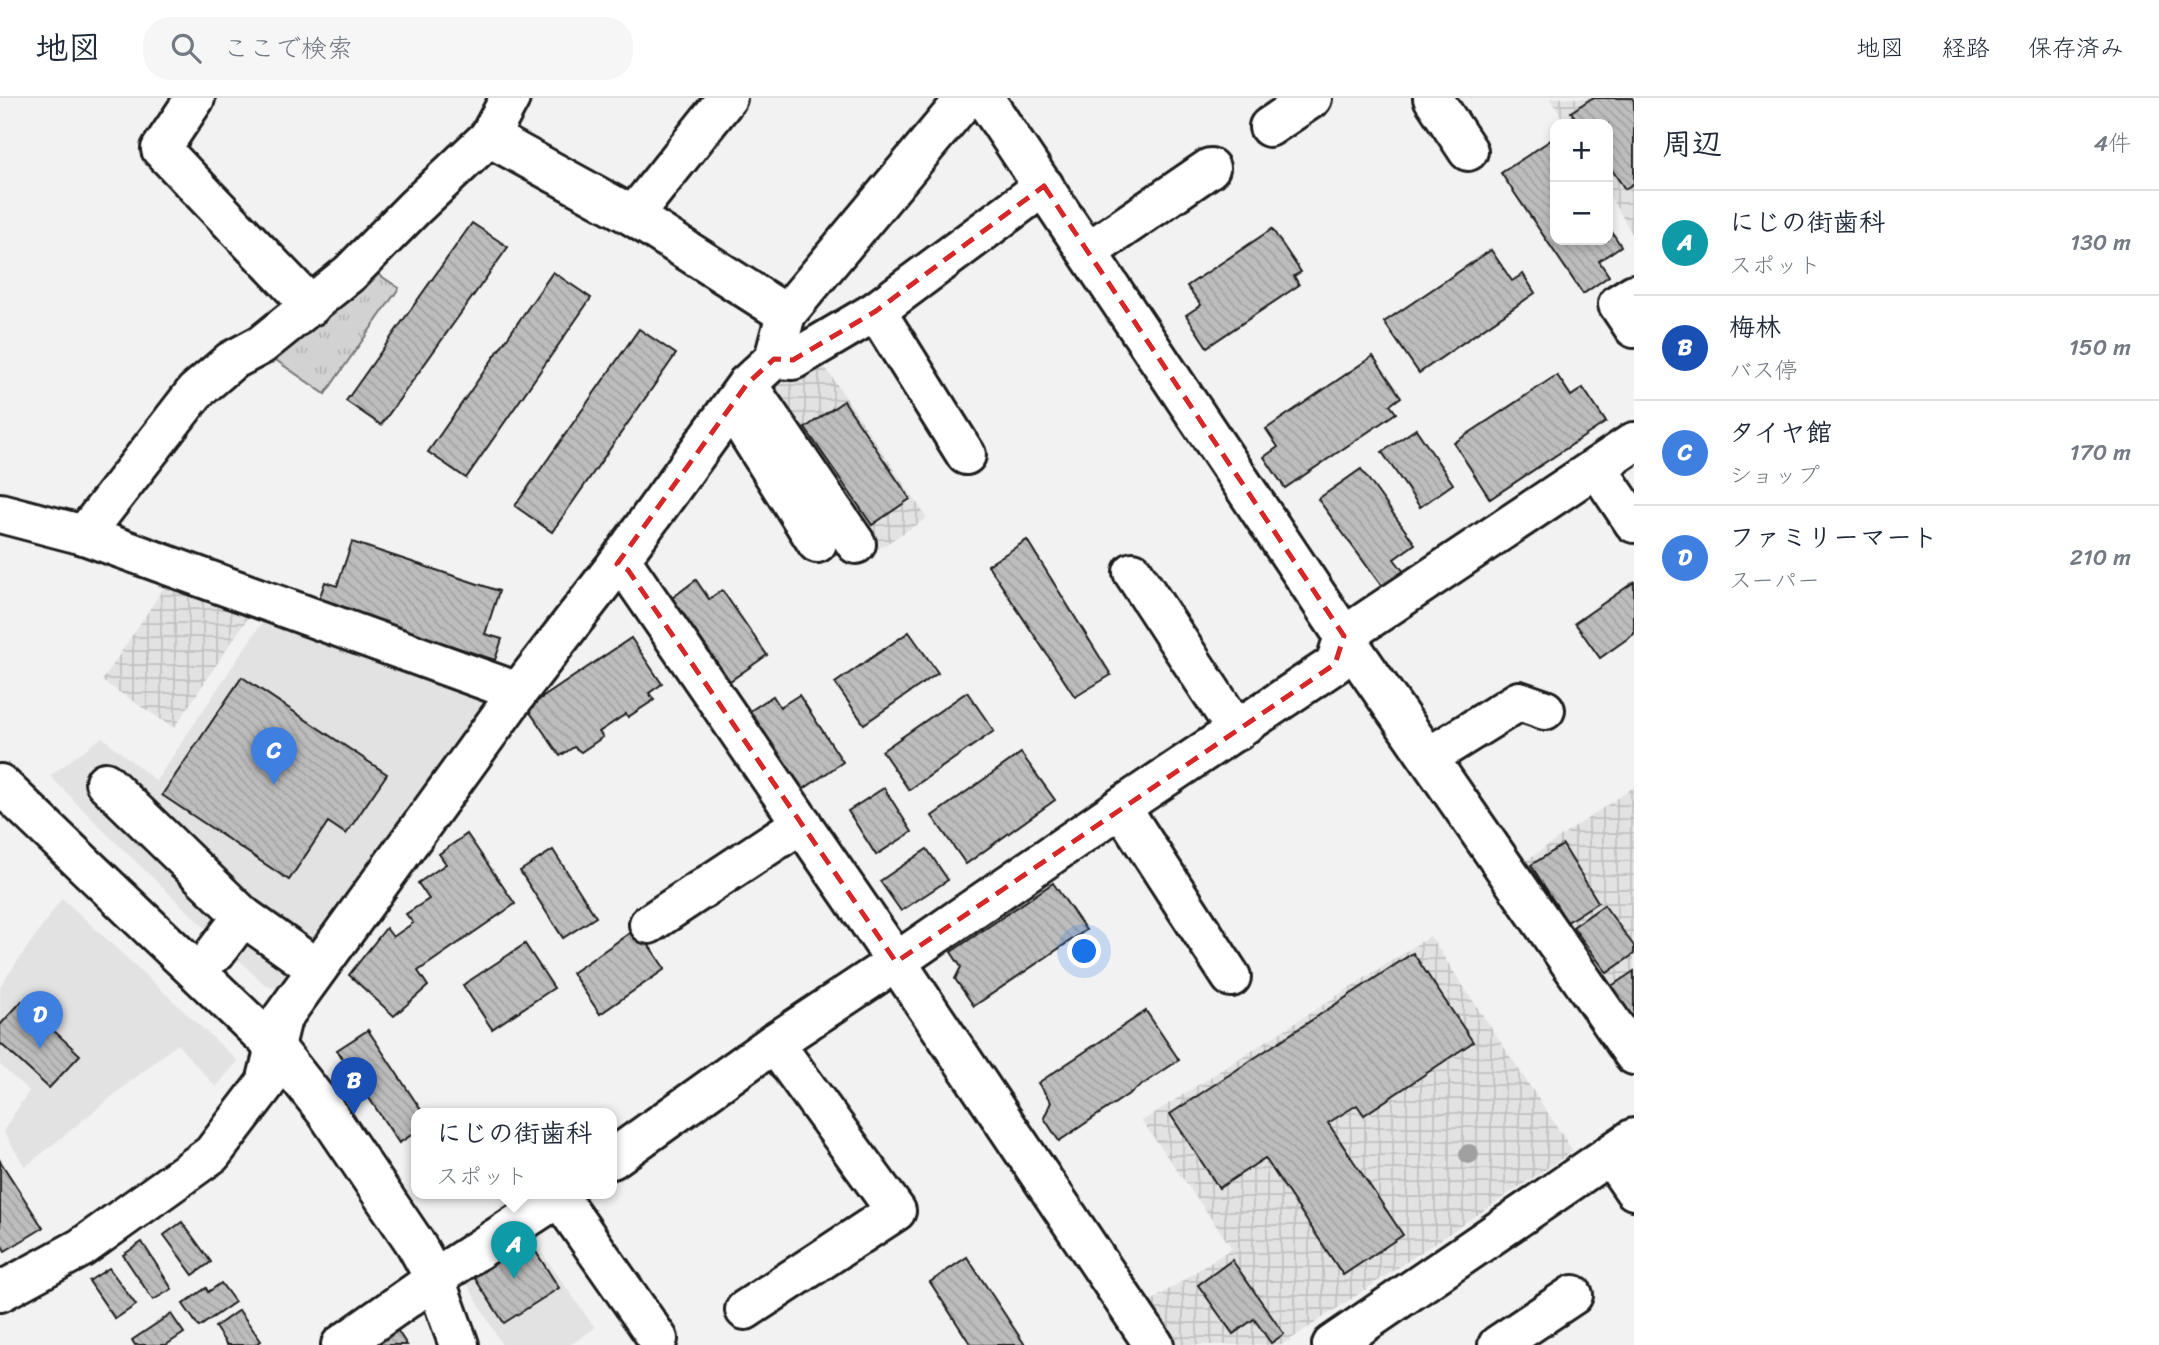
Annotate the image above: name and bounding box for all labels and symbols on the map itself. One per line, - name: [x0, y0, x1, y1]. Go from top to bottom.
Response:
- pin: C: [251, 727, 297, 785]
- your location: [1067, 934, 1101, 968]
- pin: D: [17, 991, 63, 1049]
- pin: B: [331, 1057, 377, 1115]
- pin: A: [491, 1221, 537, 1279]

